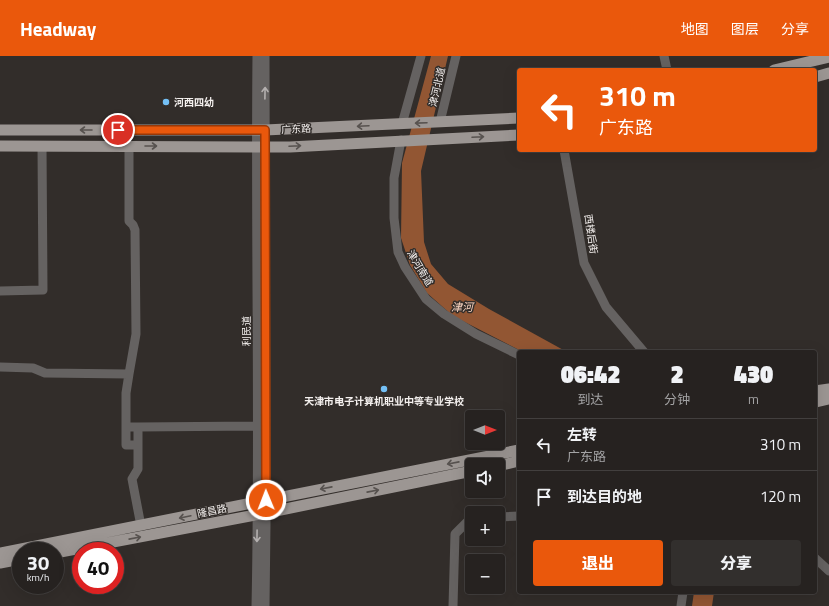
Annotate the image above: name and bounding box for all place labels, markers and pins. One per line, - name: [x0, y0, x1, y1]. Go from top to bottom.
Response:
- place label: 河西四幼: [174, 95, 214, 110]
- marker: 河西四幼: [161, 97, 171, 107]
- pin: [101, 113, 135, 147]
- marker: 天津市电子计算机职业中等专业学校: [379, 384, 389, 394]
- place label: 天津市电子计算机职业中等专业学校: [304, 394, 464, 409]

